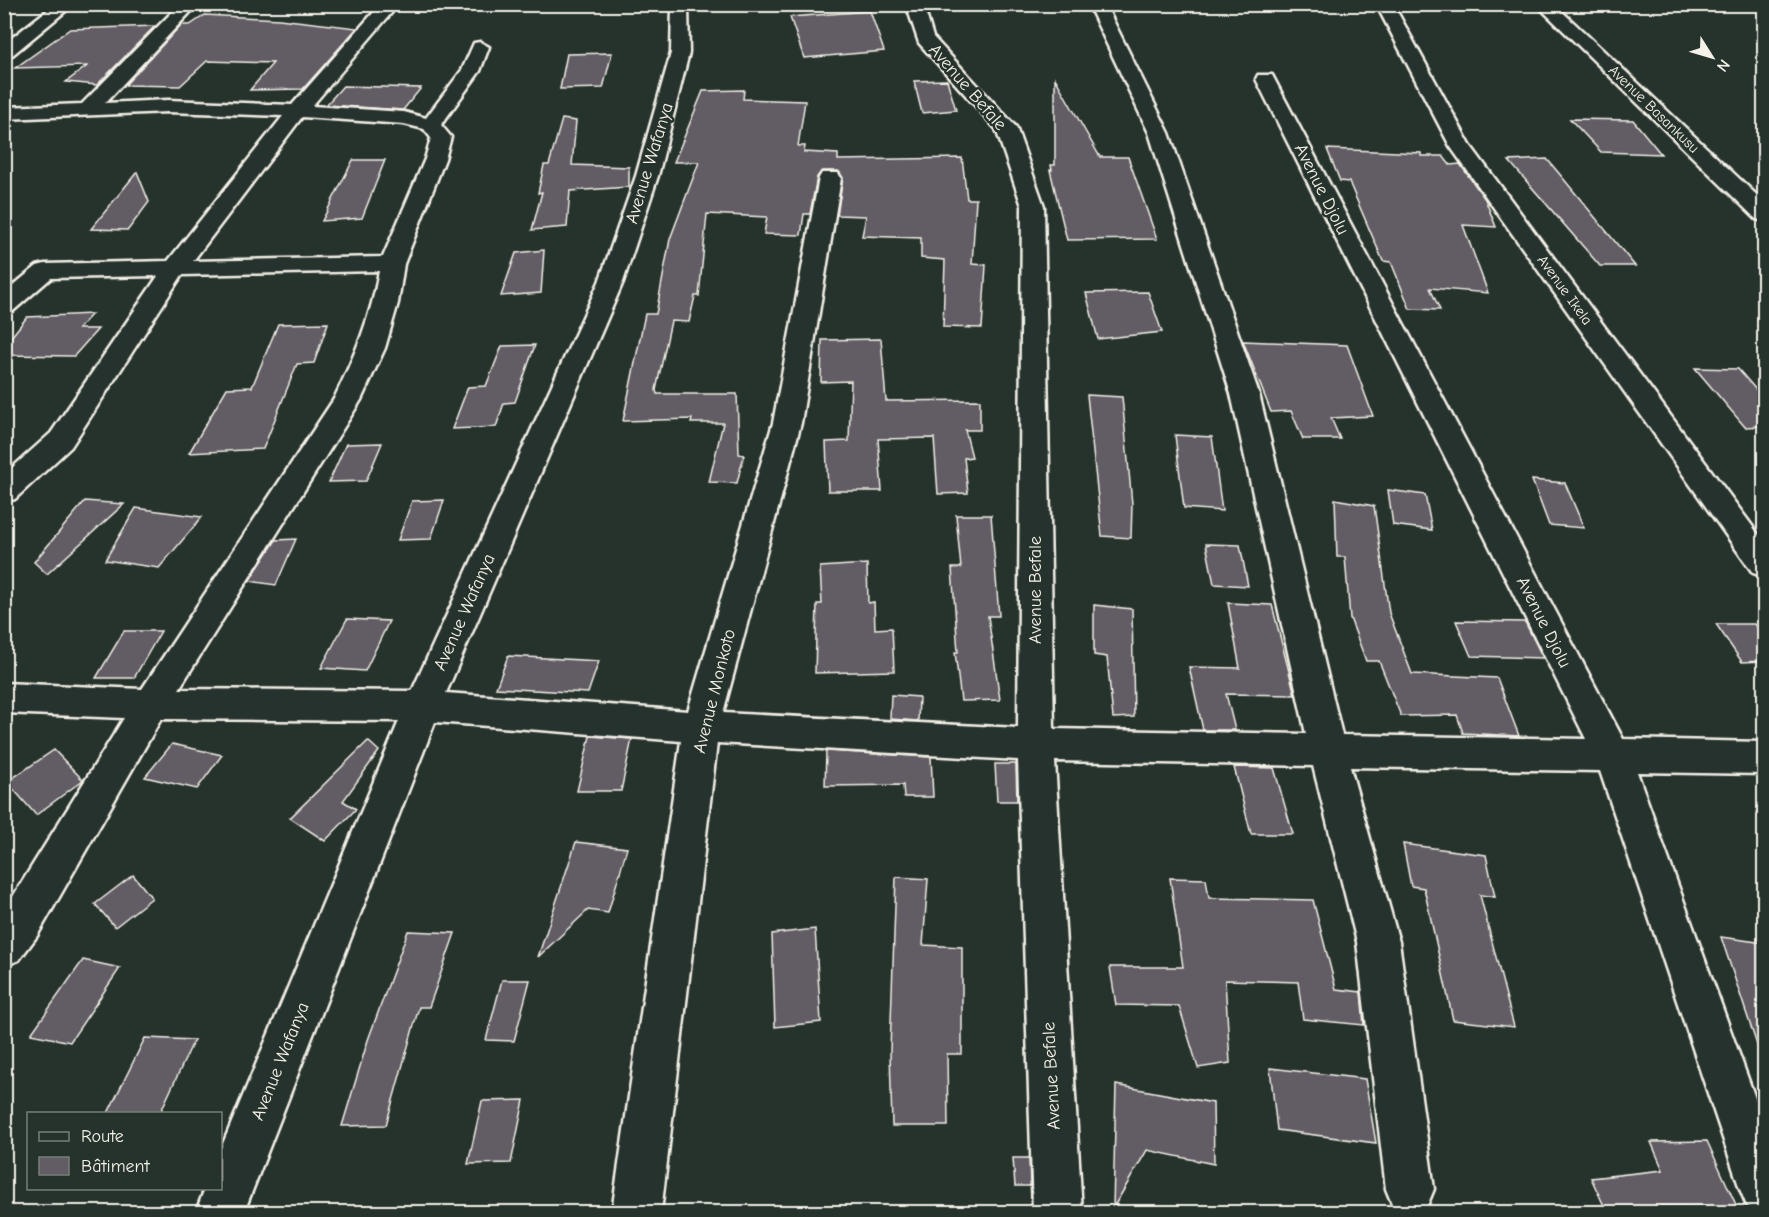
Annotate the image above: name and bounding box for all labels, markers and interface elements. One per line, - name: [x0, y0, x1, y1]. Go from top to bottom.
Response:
- north arrow: [1682, 27, 1742, 87]
- street label: Avenue Befale: [924, 40, 1011, 135]
- text: N: [1713, 56, 1734, 75]
- street label: Avenue Basankusu: [1605, 61, 1703, 157]
- street label: Avenue Wafanya: [621, 100, 678, 226]
- street label: Avenue Djolu: [1290, 140, 1353, 238]
- street label: Avenue Ikela: [1534, 252, 1596, 328]
- street label: Avenue Befale: [1025, 536, 1046, 644]
- street label: Avenue Wafanya: [429, 551, 500, 674]
- street label: Avenue Djolu: [1512, 573, 1575, 671]
- street label: Avenue Monkoto: [689, 627, 740, 755]
- street label: Avenue Wafanya: [247, 999, 314, 1123]
- street label: Avenue Befale: [1038, 1022, 1065, 1130]
- legend: [27, 1112, 222, 1190]
- text: Route: [81, 1126, 124, 1147]
- text: Bâtiment: [81, 1156, 151, 1177]

